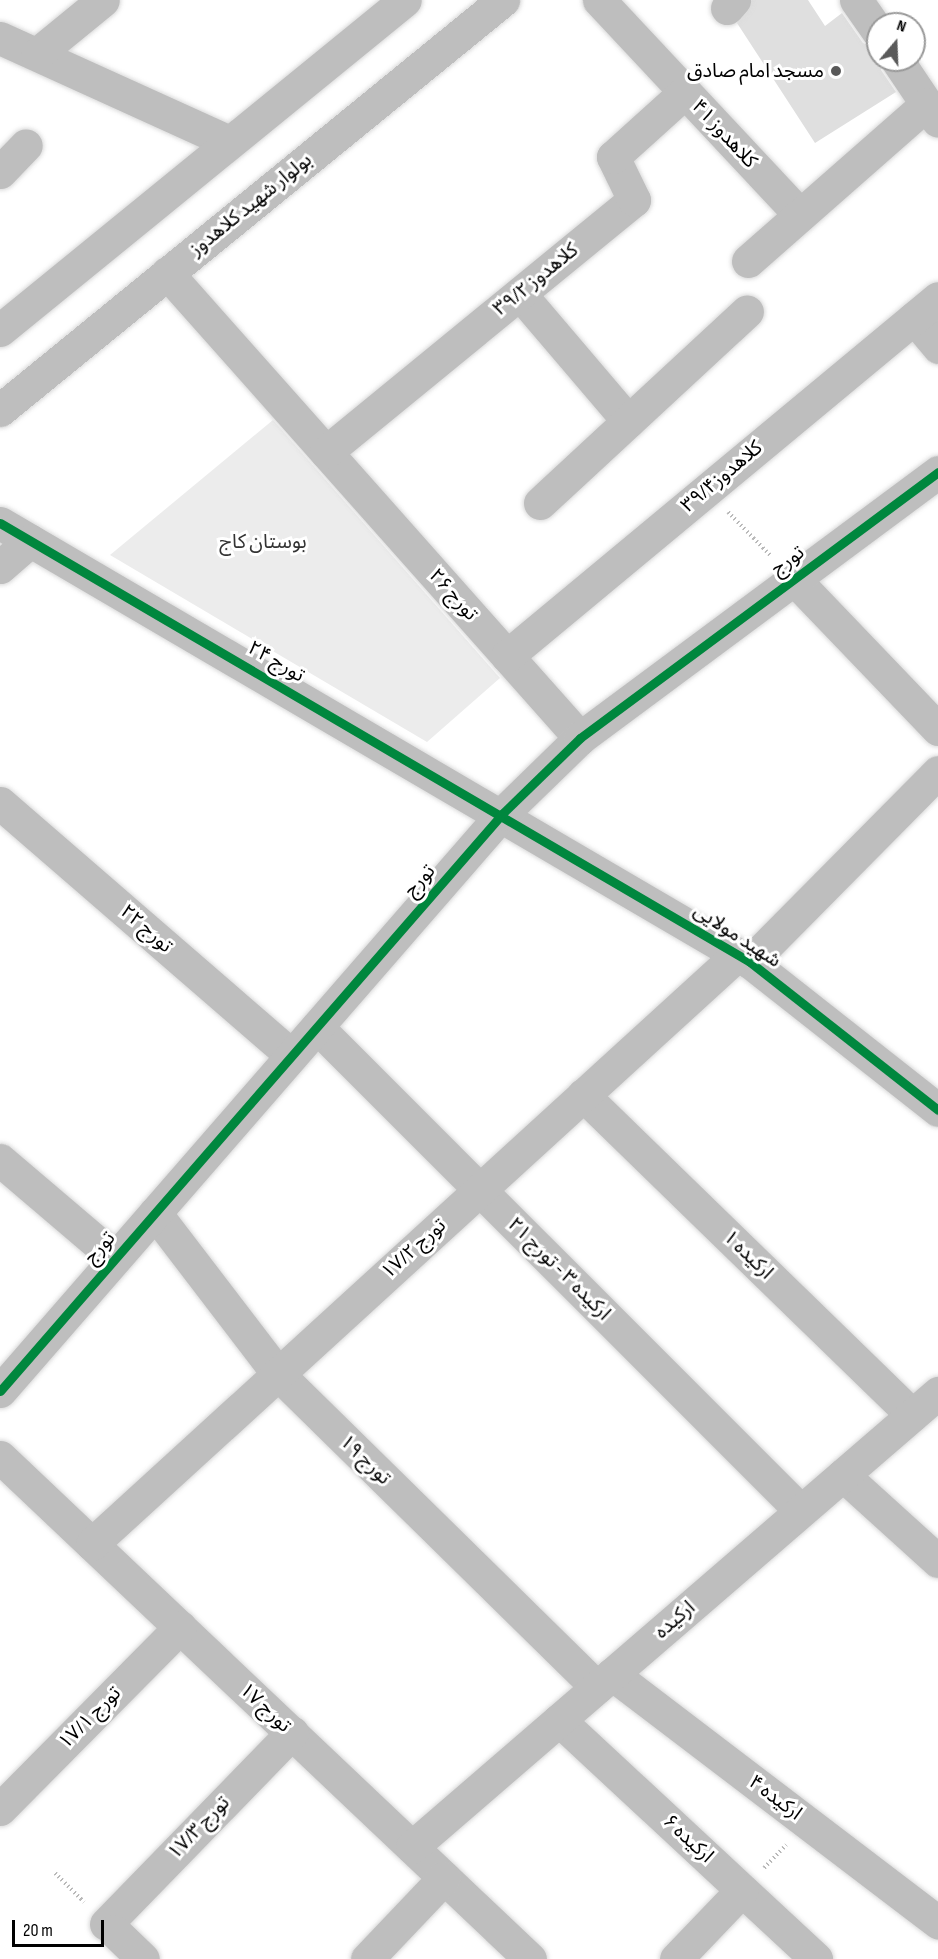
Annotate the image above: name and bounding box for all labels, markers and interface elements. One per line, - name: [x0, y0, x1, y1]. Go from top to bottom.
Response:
- north arrow: [866, 12, 926, 72]
- text: N: [894, 16, 908, 37]
- place label: مسجد امام صادق: [687, 59, 824, 83]
- marker: مسجد امام صادق: [829, 64, 843, 78]
- street label: کلاهدوز ۴۱: [686, 95, 762, 173]
- street label: بولوار شهید کلاهدوز: [185, 148, 317, 262]
- street label: کلاهدوز ۳۹/۲: [489, 239, 583, 321]
- street label: کلاهدوز۳۹/۴: [676, 436, 768, 518]
- park label: بوستان کاج: [219, 530, 307, 554]
- street label: تورج: [767, 541, 809, 581]
- street label: تورج ۲۶: [423, 564, 483, 626]
- street label: تورج ۲۴: [243, 636, 309, 688]
- street label: تورج: [399, 860, 441, 902]
- street label: شهید مولایی: [689, 899, 785, 973]
- street label: تورج ۲۲: [115, 900, 177, 958]
- street label: ارکیده ۳ - تورج ۲۱: [503, 1213, 615, 1325]
- street label: تورج ۱۷/۲: [377, 1214, 451, 1284]
- street label: ارکیده ۱: [718, 1225, 778, 1285]
- street label: تورج: [79, 1227, 121, 1269]
- street label: تورج ۱۹: [335, 1430, 395, 1490]
- street label: ارکیده: [650, 1596, 700, 1644]
- street label: تورج ۱۷: [234, 1678, 296, 1738]
- street label: تورج ۱۷/۱: [54, 1682, 126, 1754]
- street label: ارکیده ۴: [744, 1770, 806, 1826]
- street label: تورج ۱۷/۳: [163, 1791, 235, 1865]
- street label: ارکیده ۶: [658, 1810, 718, 1868]
- scale bar: [15, 1908, 106, 1946]
- text: 20 m: [23, 1920, 53, 1941]

